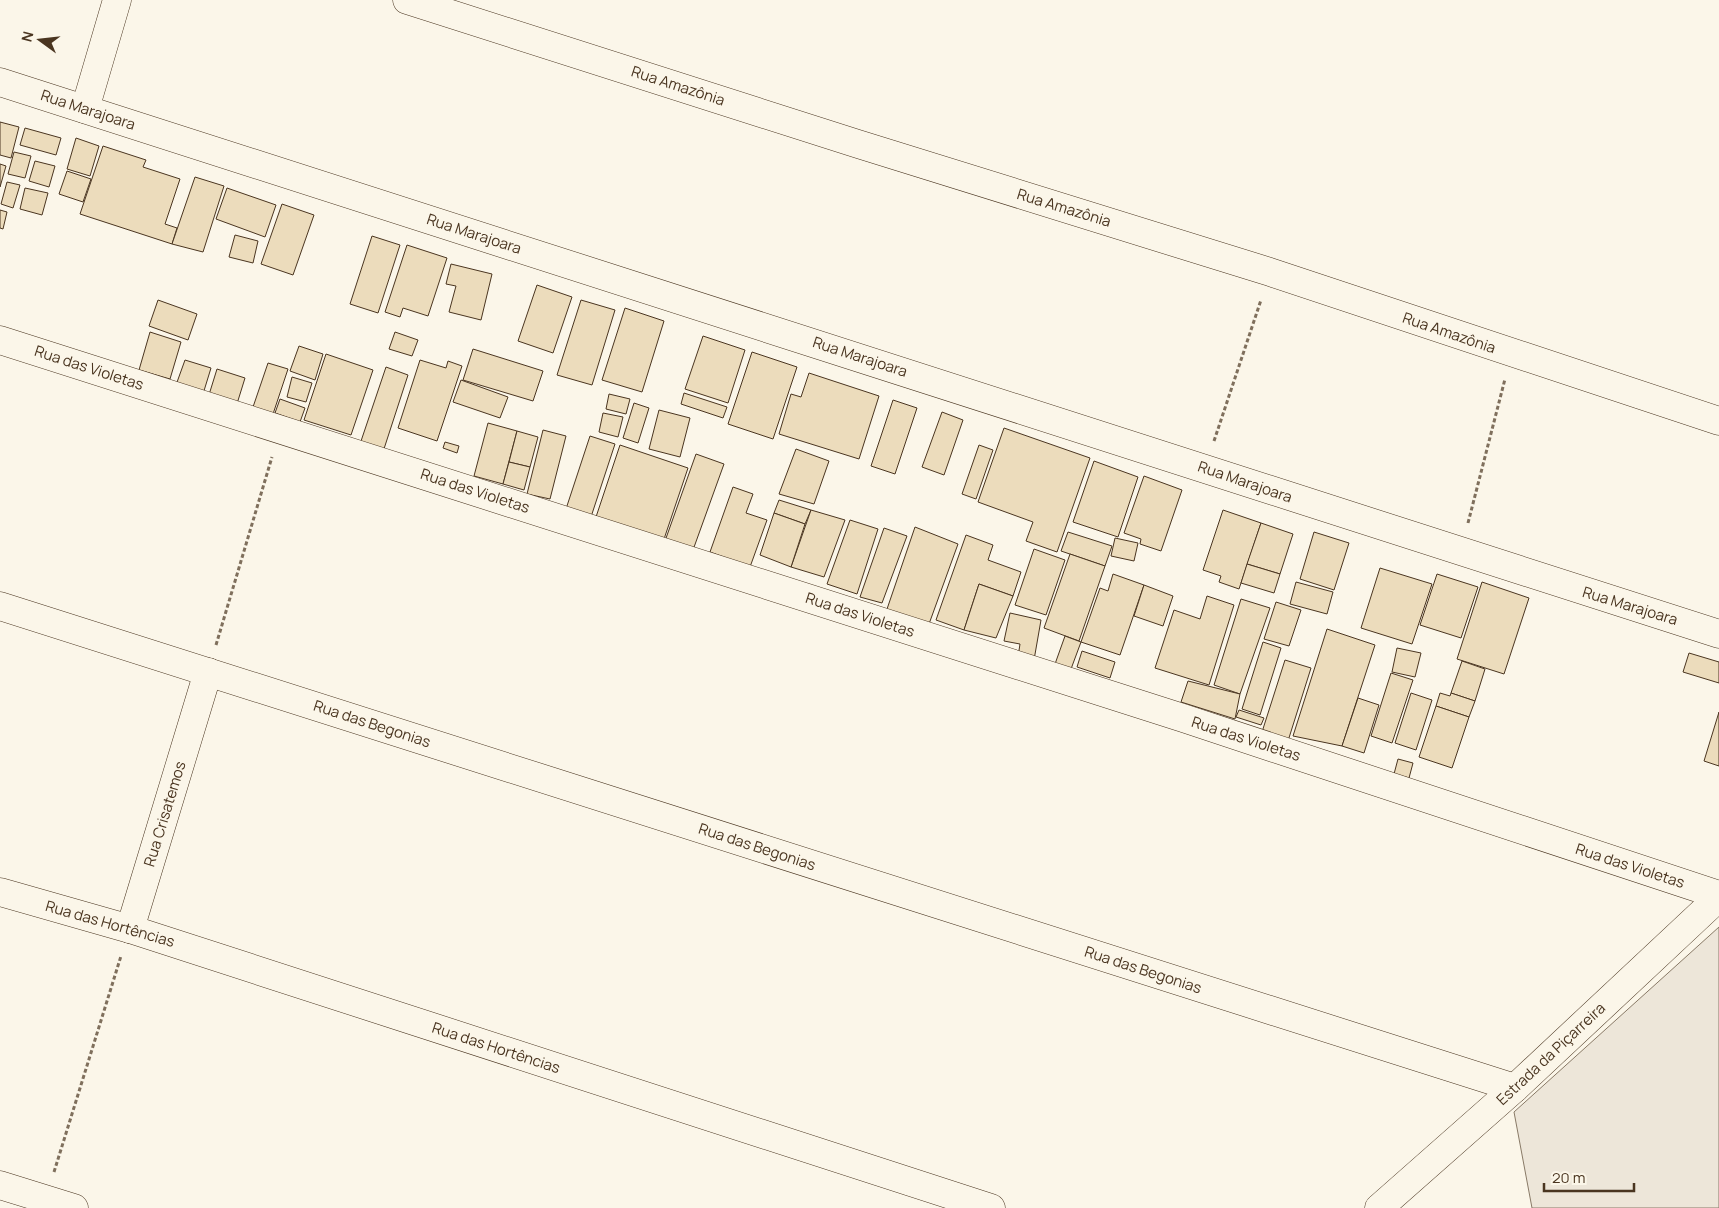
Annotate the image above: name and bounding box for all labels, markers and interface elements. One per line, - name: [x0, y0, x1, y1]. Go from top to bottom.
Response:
- north arrow: [15, 15, 65, 65]
- text: N: [16, 29, 37, 44]
- street label: Rua Amazônia: [629, 61, 728, 111]
- street label: Rua Marajoara: [38, 84, 138, 135]
- street label: Rua Amazônia: [1015, 183, 1114, 232]
- street label: Rua Marajoara: [424, 208, 524, 259]
- street label: Rua Amazônia: [1400, 307, 1499, 358]
- street label: Rua Marajoara: [810, 331, 910, 382]
- street label: Rua das Violetas: [32, 340, 146, 395]
- street label: Rua Marajoara: [1195, 456, 1295, 507]
- street label: Rua das Violetas: [418, 463, 532, 518]
- street label: Rua Marajoara: [1580, 581, 1680, 630]
- street label: Rua das Violetas: [803, 587, 917, 642]
- street label: Rua das Begonias: [311, 695, 434, 752]
- street label: Rua das Violetas: [1189, 711, 1303, 766]
- street label: Rua Crisatemos: [139, 758, 191, 869]
- street label: Rua das Begonias: [696, 818, 819, 875]
- street label: Rua das Violetas: [1573, 838, 1687, 893]
- street label: Rua das Hortências: [43, 895, 177, 952]
- street label: Rua das Begonias: [1082, 941, 1205, 998]
- street label: Estrada da Piçarreira: [1492, 998, 1610, 1110]
- street label: Rua das Hortências: [429, 1017, 563, 1078]
- scale bar: [1544, 1160, 1634, 1192]
- text: 20 m: [1552, 1167, 1585, 1188]

